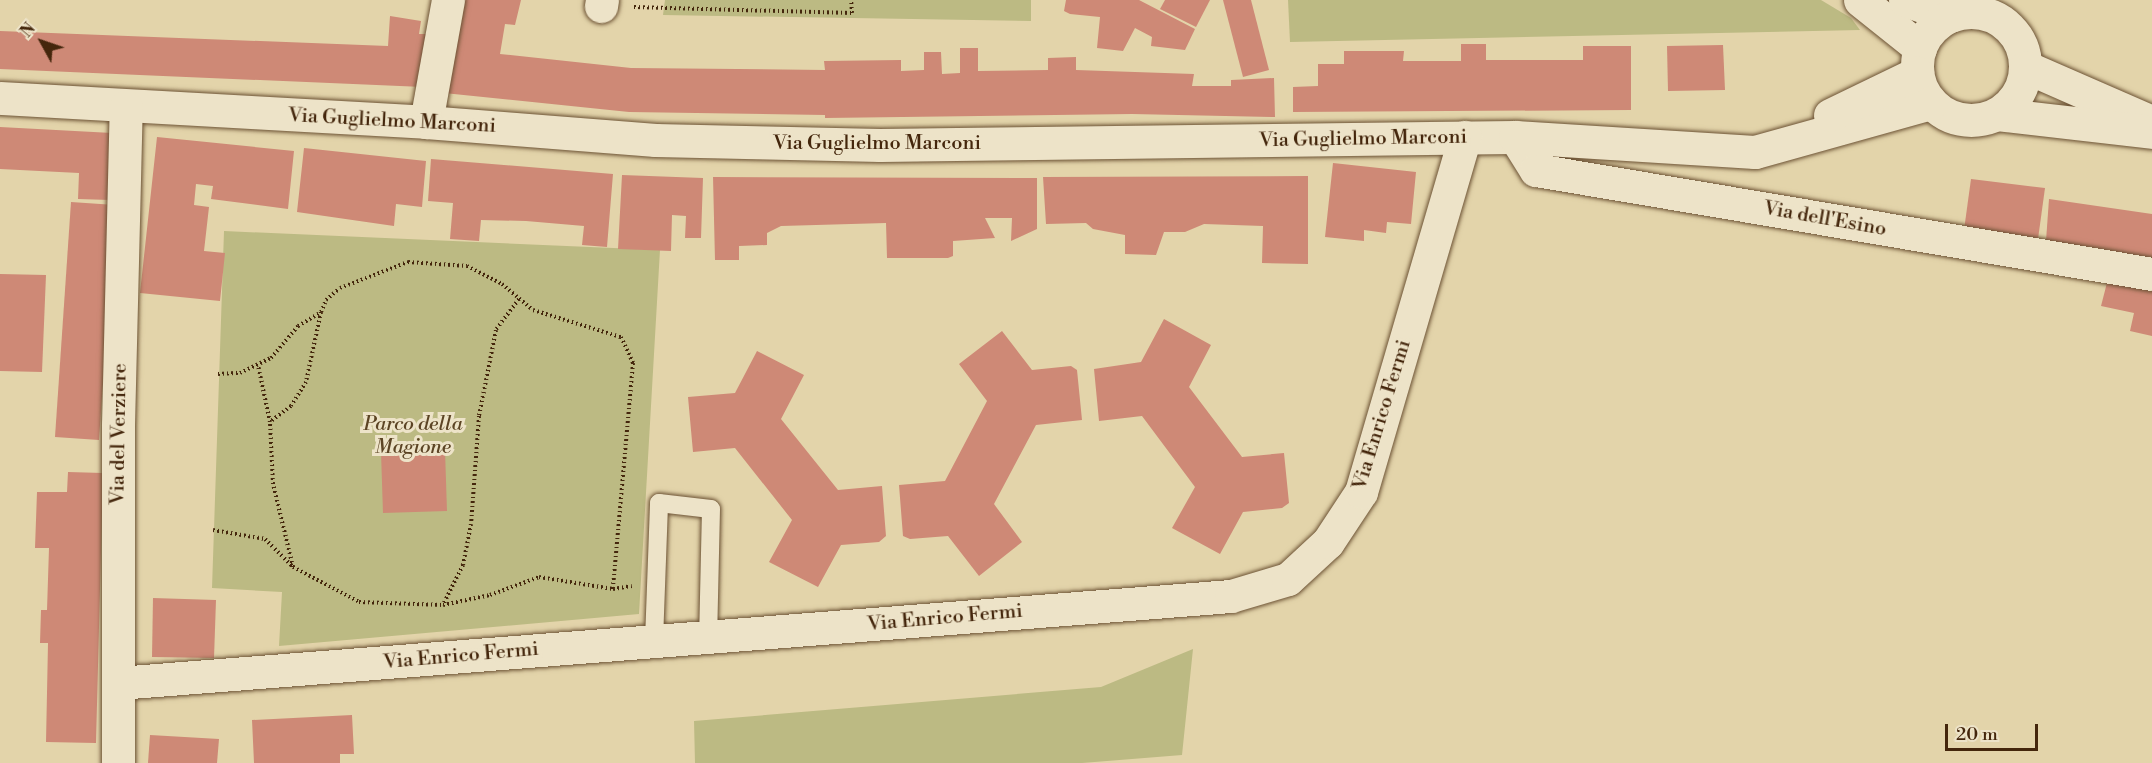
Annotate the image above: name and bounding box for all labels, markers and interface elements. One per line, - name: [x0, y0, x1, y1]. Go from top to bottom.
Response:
- north arrow: [12, 12, 72, 72]
- text: N: [16, 19, 40, 42]
- street label: Via Guglielmo Marconi: [288, 104, 496, 138]
- street label: Via Guglielmo Marconi: [1259, 125, 1467, 153]
- street label: Via Guglielmo Marconi: [773, 131, 981, 155]
- street label: Via dell'Esino: [1762, 196, 1888, 242]
- street label: Via Enrico Fermi: [1348, 337, 1416, 493]
- street label: Via del Verziere: [106, 363, 132, 505]
- park label: Parco della Magione: [364, 413, 462, 460]
- street label: Via Enrico Fermi: [866, 599, 1024, 637]
- street label: Via Enrico Fermi: [382, 637, 540, 675]
- scale bar: [1948, 712, 2041, 750]
- text: 20 m: [1956, 723, 1998, 746]

